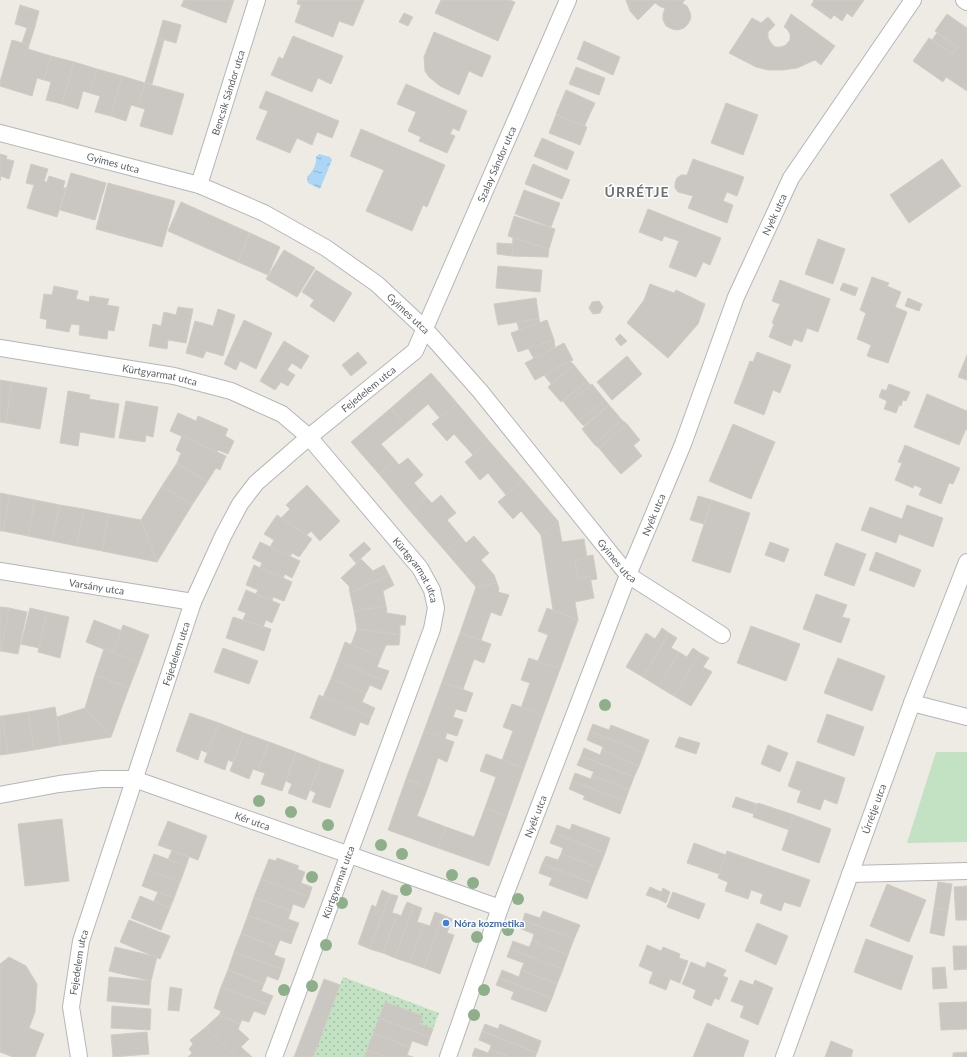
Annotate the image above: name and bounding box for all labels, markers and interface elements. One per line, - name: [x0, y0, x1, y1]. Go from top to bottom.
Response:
- street label: Bencsik Sándor utca: [209, 48, 247, 136]
- street label: Szalay Sándor utca: [475, 124, 518, 204]
- street label: Gyimes utca: [86, 150, 141, 175]
- district label: ÚRRÉTJE: [604, 183, 670, 200]
- street label: Nyék utca: [759, 192, 789, 237]
- street label: Gyimes utca: [385, 291, 432, 336]
- street label: Kürtgyarmat utca: [121, 362, 199, 388]
- street label: Fejedelem utca: [339, 363, 398, 415]
- street label: Nyék utca: [639, 492, 667, 537]
- street label: Kürtgyarmat utca: [391, 535, 441, 604]
- street label: Gyimes utca: [595, 536, 639, 585]
- street label: Varsány utca: [68, 576, 125, 597]
- street label: Fejedelem utca: [160, 620, 192, 687]
- street label: Úrrétje utca: [859, 782, 888, 835]
- street label: Nyék utca: [522, 793, 549, 839]
- street label: Kér utca: [233, 809, 272, 833]
- street label: Kürtgyarmat utca: [319, 844, 357, 920]
- place label: Nóra kozmetika: [454, 917, 524, 929]
- marker: Nóra kozmetika: [441, 918, 451, 928]
- street label: Fejedelem utca: [67, 928, 90, 996]

